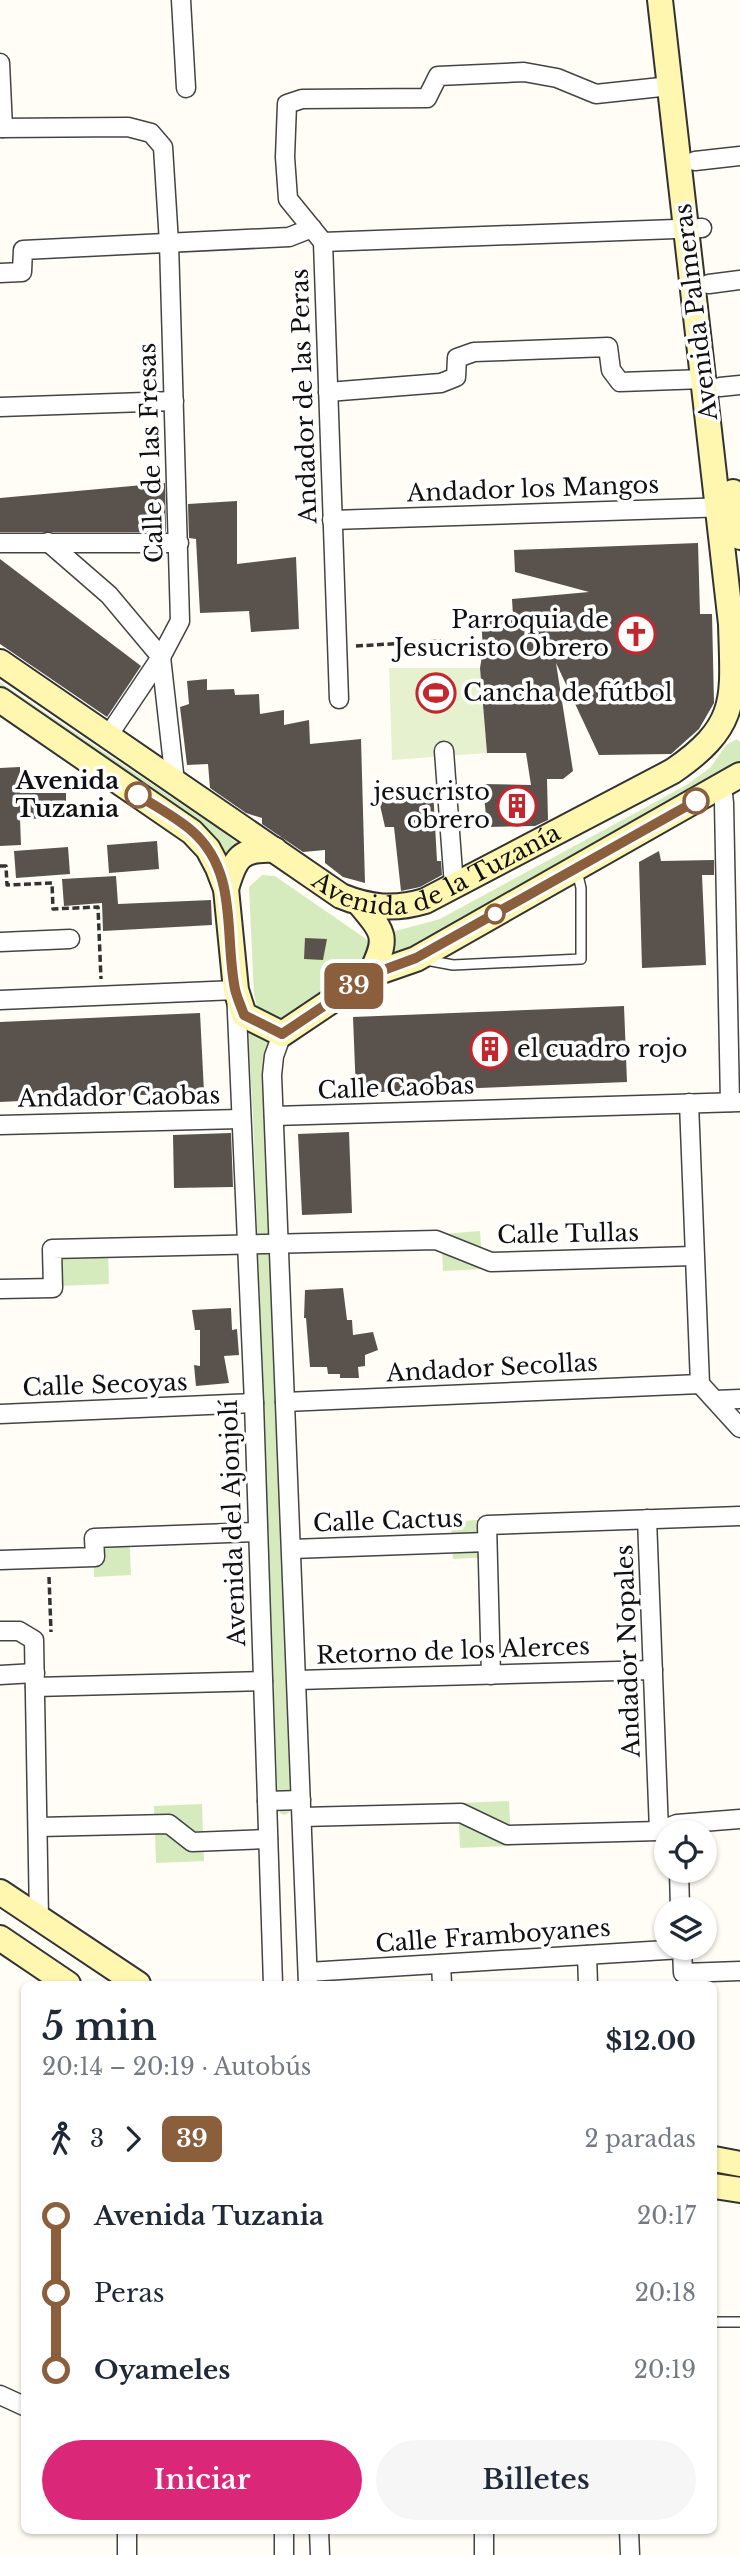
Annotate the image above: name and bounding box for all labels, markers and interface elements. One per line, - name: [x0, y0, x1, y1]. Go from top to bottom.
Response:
- street label: Avenida Palmeras: [668, 202, 723, 423]
- street label: Andador de las Peras: [285, 268, 322, 525]
- street label: Calle de las Fresas: [132, 342, 169, 564]
- street label: Andador los Mangos: [405, 470, 660, 507]
- place label: Parroquia de Jesucristo Obrero: [391, 605, 609, 662]
- church icon: Parroquia de Jesucristo Obrero: [615, 613, 657, 655]
- sports icon: Cancha de fútbol: [415, 672, 457, 714]
- place label: Cancha de fútbol: [463, 678, 673, 707]
- place label: Avenida Tuzania: [15, 766, 119, 823]
- place label: jesucristo obrero: [370, 777, 490, 834]
- marker: Avenida Tuzania: [125, 782, 151, 808]
- building icon: jesucristo obrero: [496, 785, 538, 827]
- unlabelled marker: [683, 788, 709, 814]
- street label: Avenida de la Tuzanía: [306, 817, 566, 921]
- unlabelled marker: [485, 904, 505, 924]
- line badge: 39: [322, 963, 386, 1009]
- text: 39: [338, 971, 370, 1000]
- building icon: el cuadro rojo: [469, 1028, 511, 1070]
- place label: el cuadro rojo: [517, 1034, 688, 1063]
- street label: Calle Caobas: [317, 1070, 475, 1105]
- street label: Andador Caobas: [17, 1080, 220, 1113]
- street label: Calle Tullas: [497, 1218, 639, 1249]
- street label: Andador Secollas: [384, 1347, 598, 1388]
- street label: Calle Secoyas: [22, 1367, 188, 1402]
- street label: Avenida del Ajonjolí: [214, 1398, 251, 1648]
- street label: Calle Cactus: [312, 1503, 464, 1538]
- street label: Andador Nopales: [609, 1544, 646, 1759]
- street label: Retorno de los Alerces: [316, 1631, 590, 1670]
- map controls: [654, 1820, 717, 1960]
- button: locate: [654, 1820, 717, 1883]
- button: layers: [654, 1897, 717, 1960]
- street label: Calle Framboyanes: [374, 1913, 612, 1958]
- text: 5 min: [42, 2003, 157, 2050]
- text: $12.00: [605, 2025, 696, 2057]
- text: 20:14 – 20:19 · Autobús: [42, 2053, 311, 2081]
- icon: walk: [42, 2120, 80, 2158]
- icon: forward: [114, 2120, 152, 2158]
- text: 39: [176, 2124, 208, 2153]
- text: 3: [90, 2125, 104, 2153]
- text: 2 paradas: [584, 2125, 696, 2153]
- text: Avenida Tuzania: [94, 2200, 324, 2232]
- text: 20:17: [637, 2202, 696, 2230]
- text: Peras: [94, 2277, 165, 2309]
- text: 20:18: [635, 2279, 696, 2307]
- text: Oyameles: [94, 2354, 230, 2386]
- text: 20:19: [634, 2356, 696, 2384]
- button: Iniciar: [42, 2440, 362, 2520]
- button: Billetes: [376, 2440, 696, 2520]

